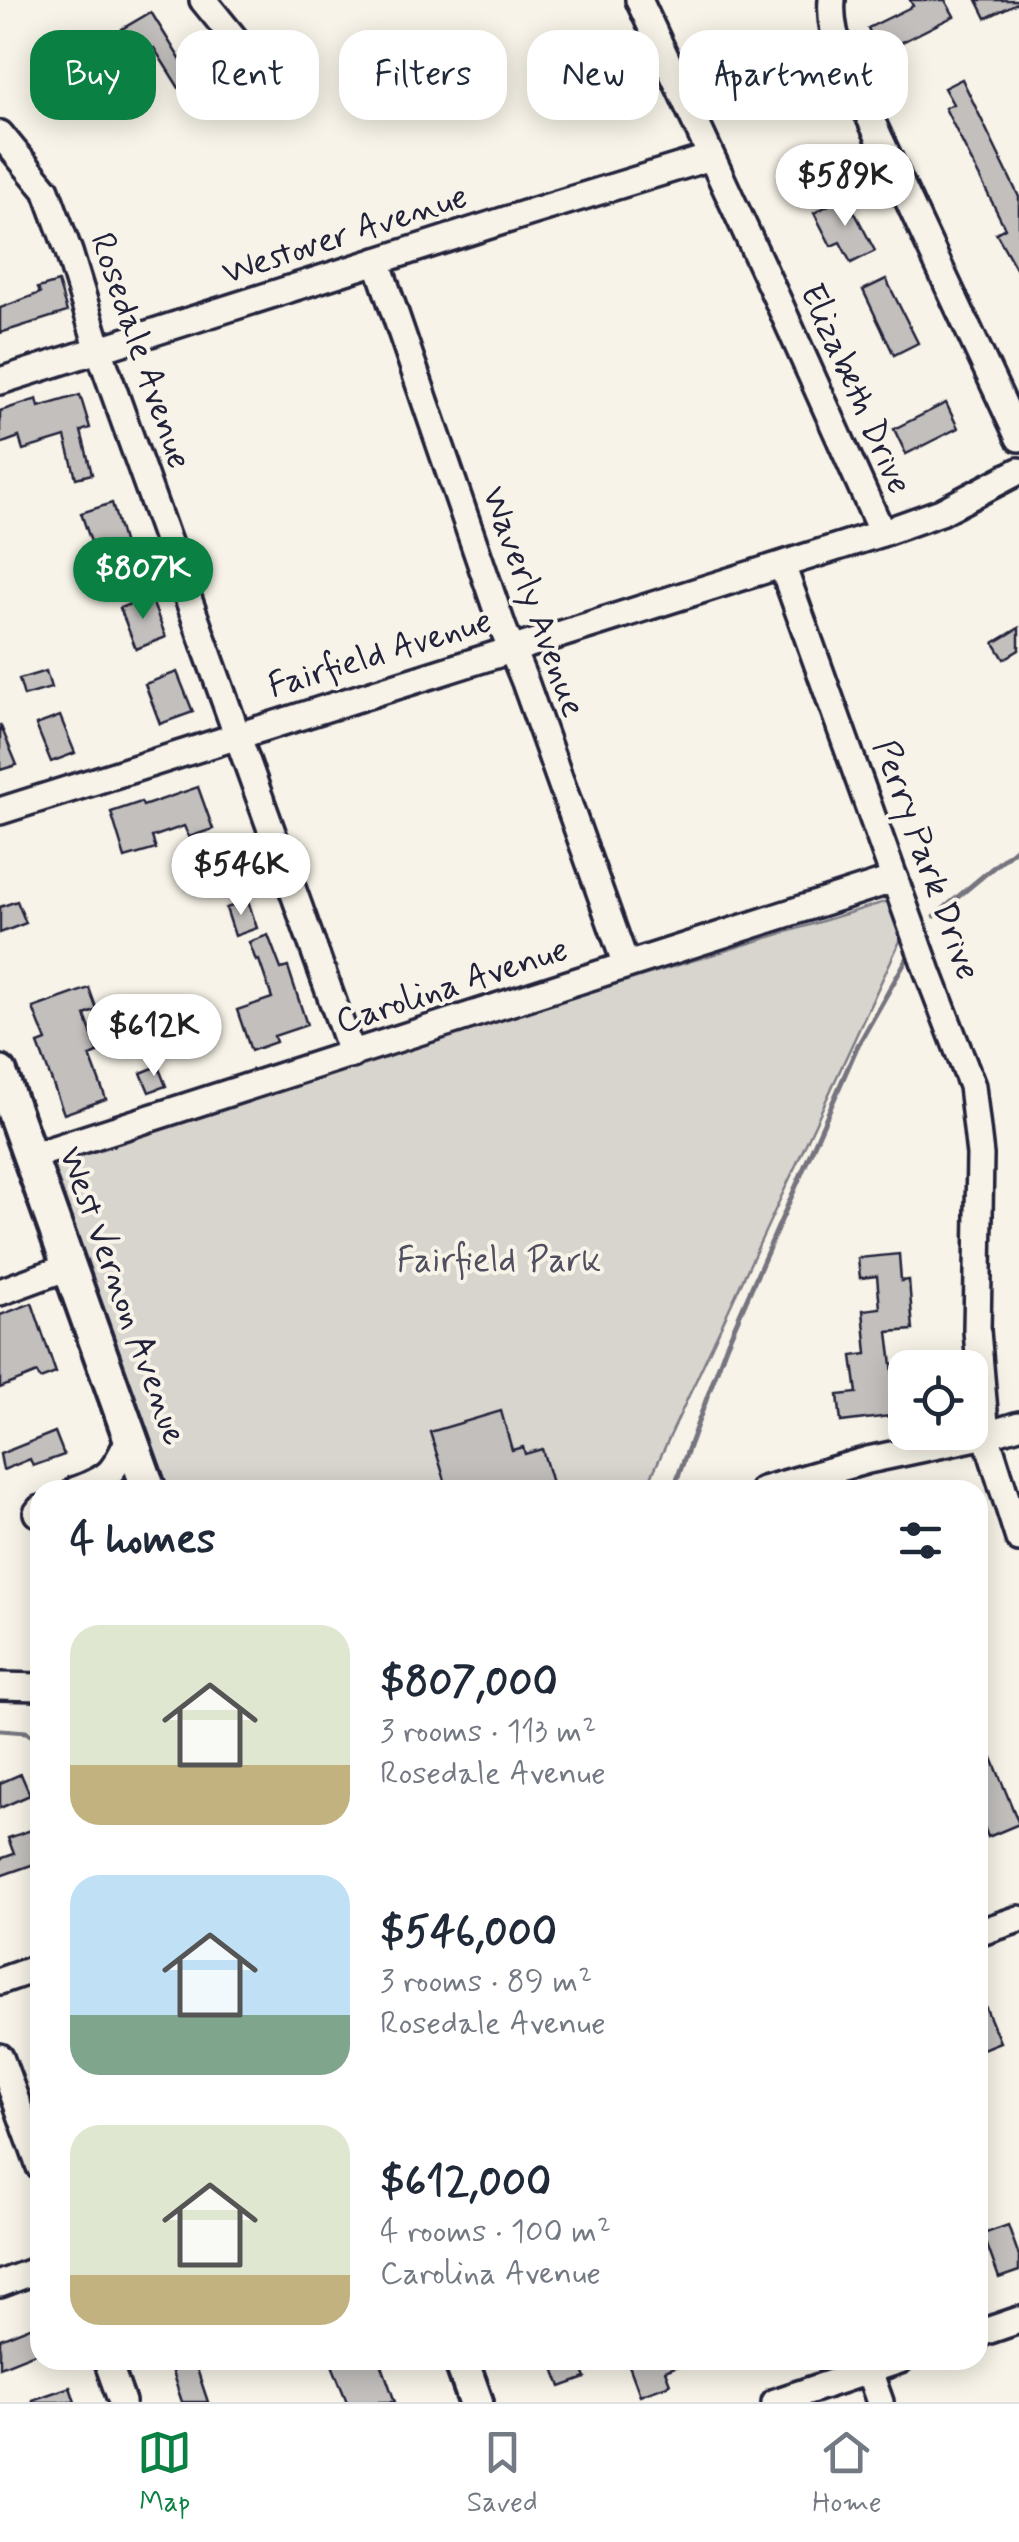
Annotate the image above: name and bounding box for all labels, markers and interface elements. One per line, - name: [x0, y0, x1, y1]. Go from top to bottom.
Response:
- chip: Buy: [30, 30, 156, 120]
- chip: Rent: [176, 30, 319, 120]
- chip: Filters: [339, 30, 507, 120]
- chip: New: [527, 30, 659, 120]
- chip: Apartment: [679, 30, 908, 120]
- pin: $589K: [775, 144, 915, 229]
- text: $589K: [798, 155, 892, 197]
- street label: Westover Avenue: [217, 174, 473, 296]
- street label: Rosedale Avenue: [78, 227, 202, 475]
- street label: Elizabeth Drive: [788, 276, 922, 502]
- street label: Waverly Avenue: [470, 480, 596, 724]
- pin: $807K: [73, 537, 213, 622]
- text: $807K: [95, 548, 191, 590]
- street label: Fairfield Avenue: [263, 598, 497, 710]
- street label: Perry Park Drive: [861, 734, 991, 986]
- pin: $546K: [171, 833, 311, 918]
- text: $546K: [193, 844, 289, 886]
- street label: Carolina Avenue: [330, 927, 574, 1045]
- pin: $612K: [84, 994, 224, 1079]
- text: $612K: [109, 1005, 199, 1047]
- street label: West Vernon Avenue: [47, 1141, 197, 1451]
- park label: Fairfield Park: [397, 1238, 601, 1284]
- map controls: [888, 1350, 988, 1450]
- button: locate: [888, 1350, 988, 1450]
- text: 4 homes: [70, 1513, 216, 1568]
- icon: filters: [893, 1513, 948, 1568]
- text: $807,000: [380, 1656, 558, 1711]
- icon: home: [150, 1665, 270, 1785]
- text: 3 rooms · 113 m²: [380, 1711, 596, 1753]
- text: Rosedale Avenue: [380, 1753, 606, 1795]
- text: $546,000: [380, 1906, 557, 1961]
- icon: home: [150, 1915, 270, 2035]
- text: 3 rooms · 89 m²: [380, 1961, 592, 2003]
- text: Rosedale Avenue: [380, 2003, 606, 2045]
- text: $612,000: [380, 2156, 551, 2211]
- icon: home: [150, 2165, 270, 2285]
- text: 4 rooms · 100 m²: [380, 2211, 611, 2253]
- text: Carolina Avenue: [380, 2253, 601, 2295]
- tab: Map: [137, 2425, 192, 2522]
- tab: Saved: [467, 2425, 538, 2522]
- tab: Home: [812, 2425, 882, 2522]

